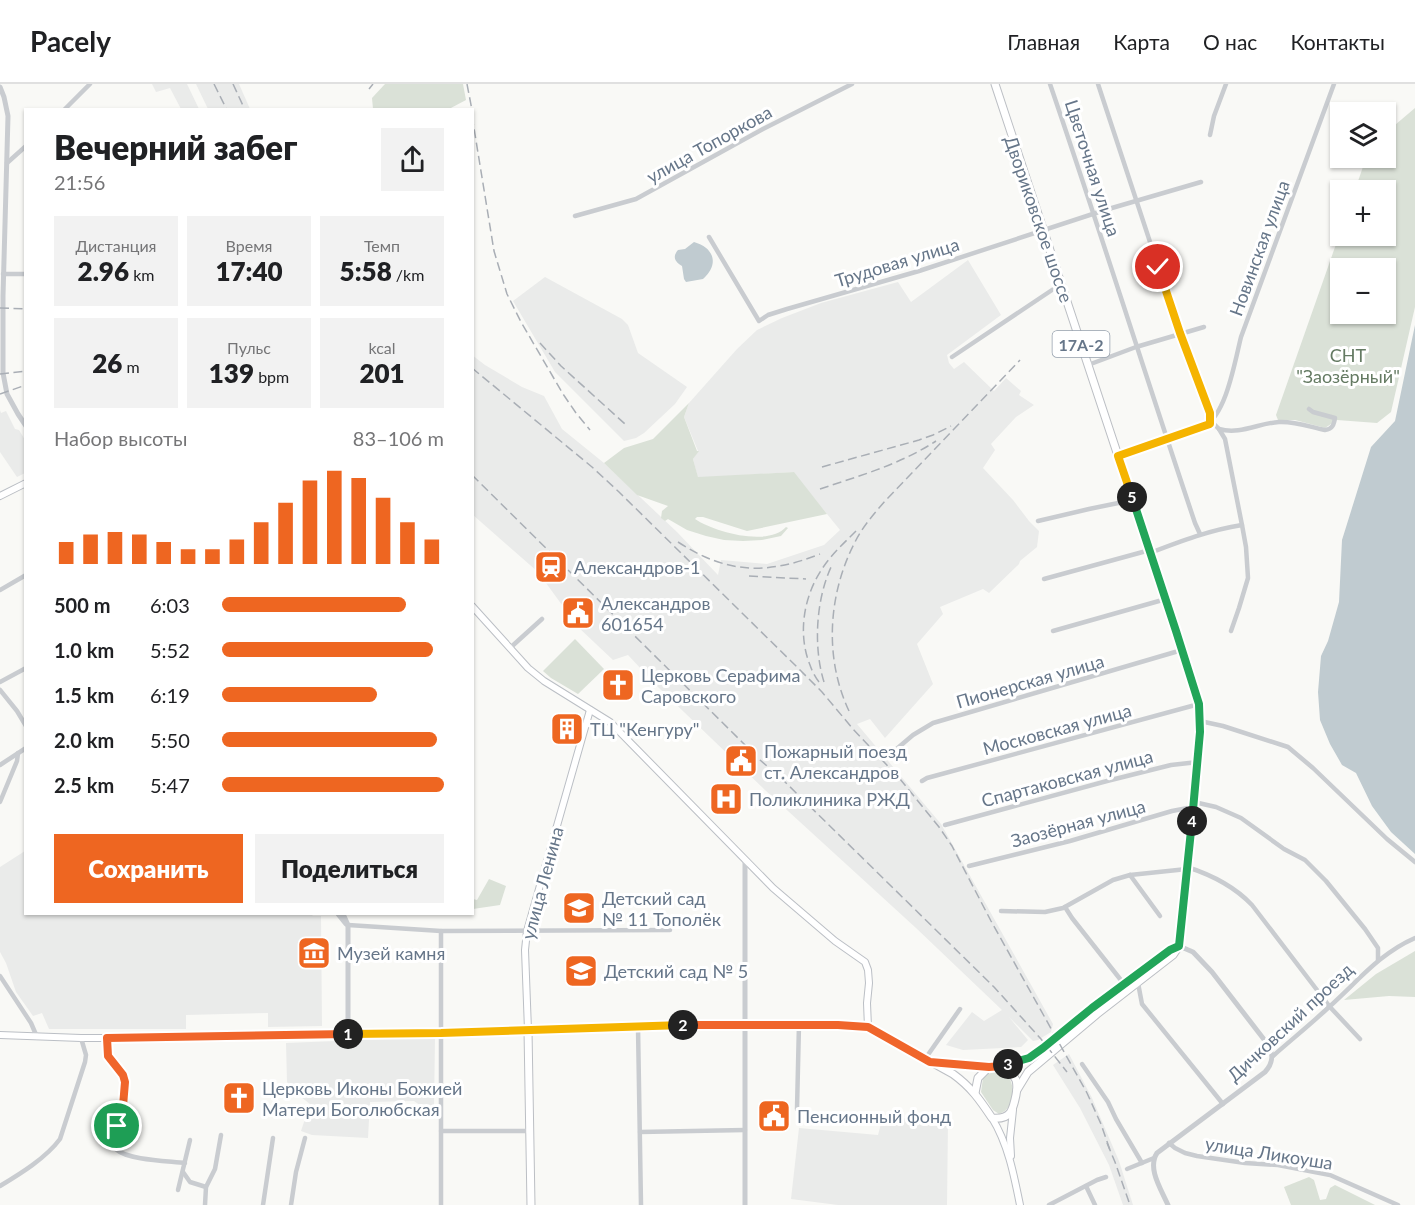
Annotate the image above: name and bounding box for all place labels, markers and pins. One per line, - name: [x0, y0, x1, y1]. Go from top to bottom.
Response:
- pin: [1132, 241, 1183, 292]
- pin: 5: [1117, 482, 1147, 512]
- station icon: Александров-1: [533, 549, 569, 585]
- place label: Александров-1: [574, 556, 700, 578]
- place label: Александров 601654: [601, 592, 710, 635]
- public building icon: Александров 601654: [560, 595, 596, 631]
- place label: Церковь Серафима Саровского: [641, 664, 800, 707]
- church icon: Церковь Серафима Саровского: [600, 667, 636, 703]
- building icon: ТЦ "Кенгуру": [549, 711, 585, 747]
- place label: ТЦ "Кенгуру": [590, 718, 699, 740]
- place label: Пожарный поезд ст. Александров: [764, 740, 907, 783]
- public building icon: Пожарный поезд ст. Александров: [723, 743, 759, 779]
- hospital icon: Поликлиника РЖД: [708, 781, 744, 817]
- place label: Поликлиника РЖД: [749, 788, 910, 810]
- pin: 4: [1177, 806, 1207, 836]
- place label: Детский сад № 11 Тополёк: [602, 887, 722, 930]
- school or university icon: Детский сад № 11 Тополёк: [561, 890, 597, 926]
- museum icon: Музей камня: [296, 935, 332, 971]
- place label: Музей камня: [337, 942, 445, 964]
- school or university icon: Детский сад № 5: [563, 953, 599, 989]
- place label: Детский сад № 5: [604, 960, 748, 982]
- pin: 2: [668, 1010, 698, 1040]
- pin: 1: [333, 1019, 363, 1049]
- pin: 3: [993, 1049, 1023, 1079]
- place label: Церковь Иконы Божией Матери Боголюбская: [262, 1077, 462, 1120]
- church icon: Церковь Иконы Божией Матери Боголюбская: [221, 1080, 257, 1116]
- public building icon: Пенсионный фонд: [756, 1098, 792, 1134]
- pin: [91, 1100, 142, 1151]
- place label: Пенсионный фонд: [797, 1105, 951, 1127]

